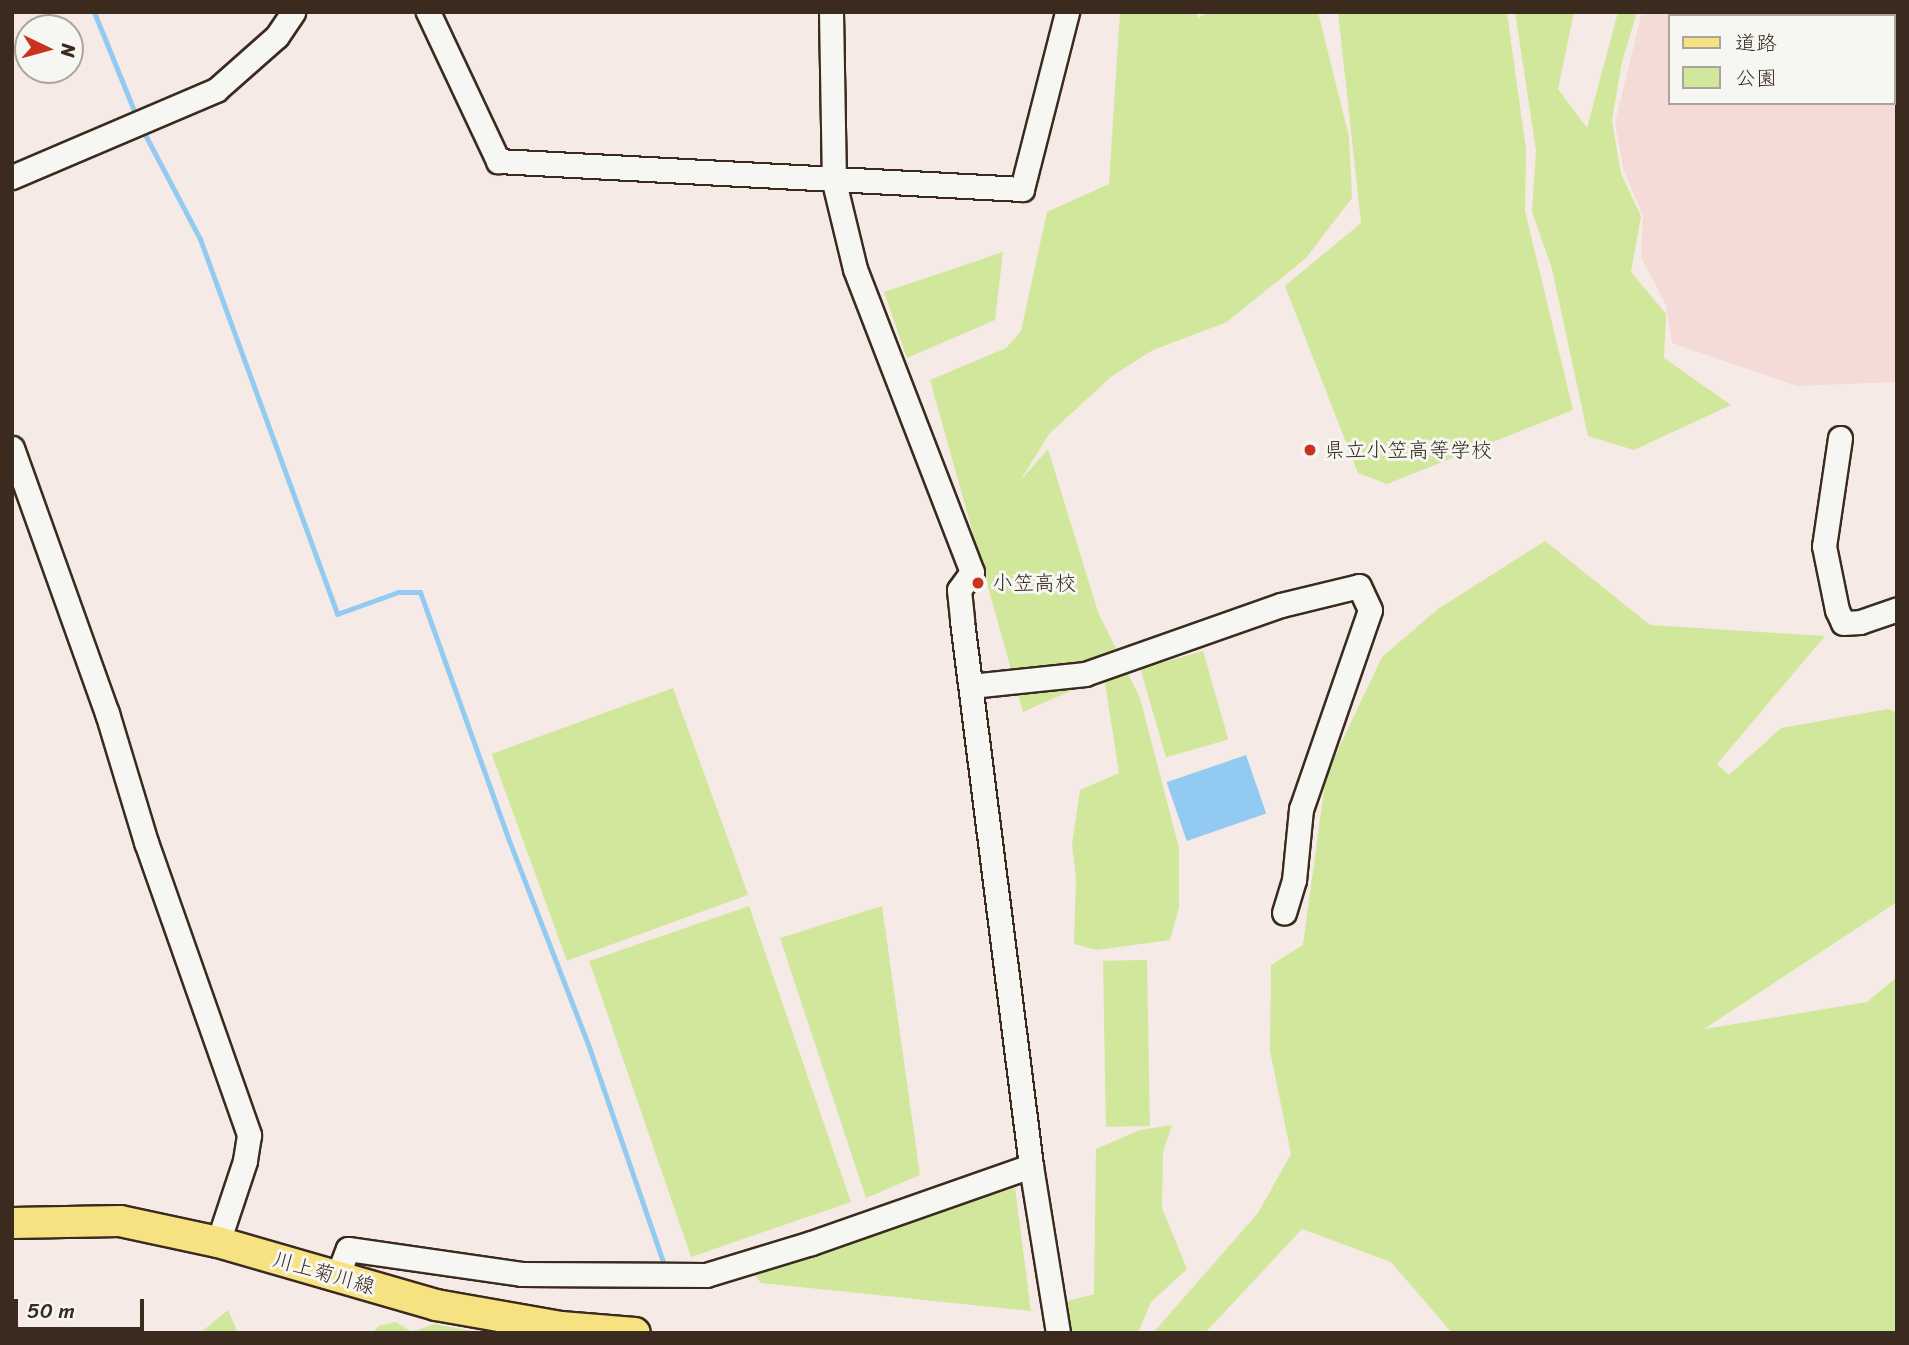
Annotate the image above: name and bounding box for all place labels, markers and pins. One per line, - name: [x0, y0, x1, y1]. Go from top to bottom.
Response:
- place label: 県立小笠高等学校: [1324, 437, 1492, 463]
- marker: 県立小笠高等学校: [1302, 442, 1318, 458]
- place label: 小笠高校: [992, 570, 1076, 596]
- marker: 小笠高校: [970, 575, 986, 591]

